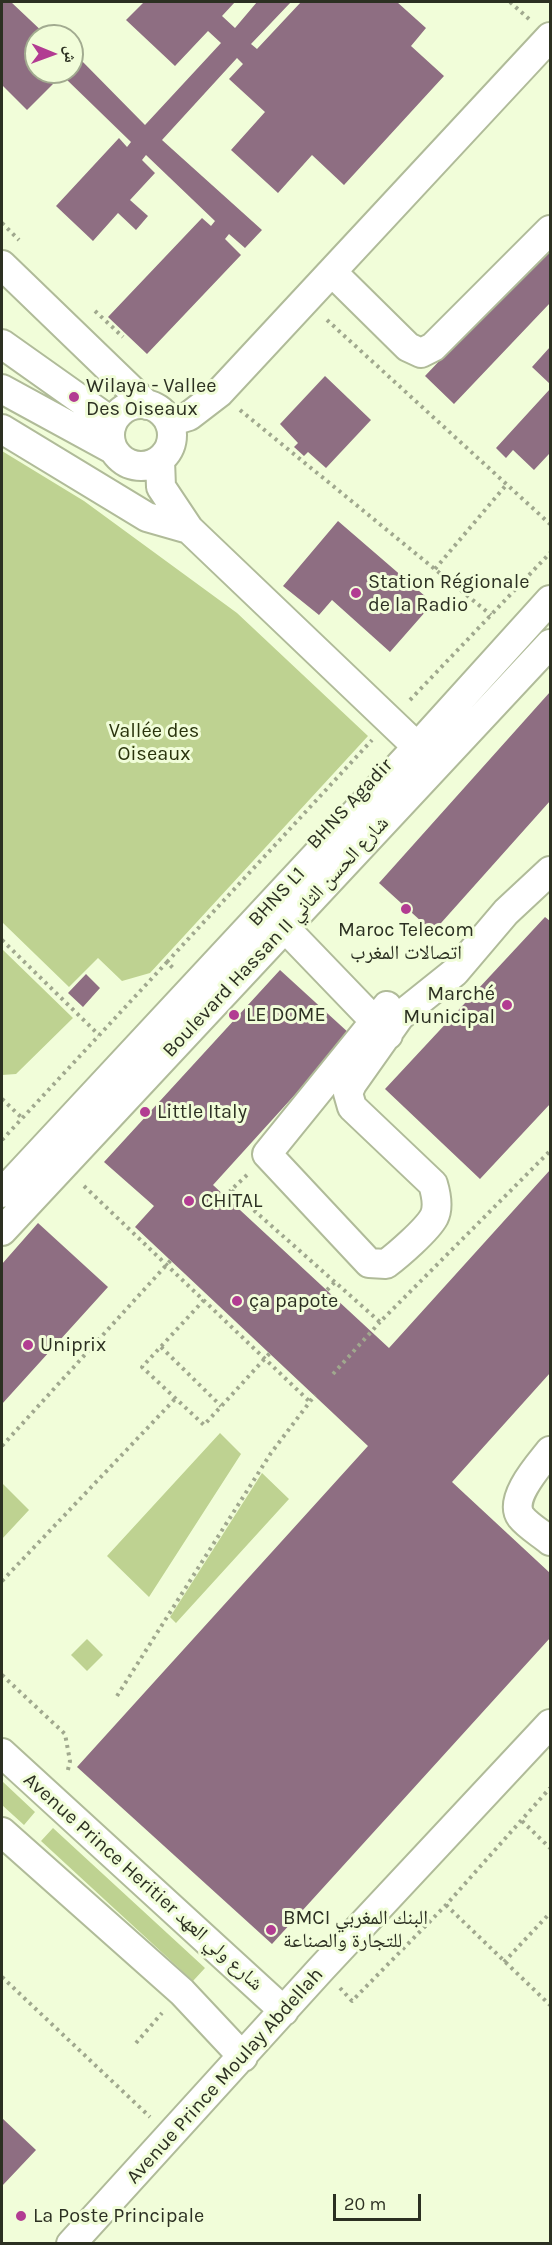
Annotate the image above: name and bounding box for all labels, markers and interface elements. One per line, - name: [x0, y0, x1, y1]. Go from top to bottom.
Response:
- north arrow: [24, 24, 84, 84]
- text: ش: [61, 46, 80, 63]
- place label: Wilaya - Vallee Des Oiseaux: [86, 374, 217, 421]
- marker: Wilaya - Vallee Des Oiseaux: [67, 390, 81, 404]
- place label: Station Régionale de la Radio: [368, 570, 529, 617]
- marker: Station Régionale de la Radio: [349, 586, 363, 600]
- park label: Vallée des Oiseaux: [109, 719, 199, 766]
- street label: BHNS Agadir: [302, 754, 398, 854]
- street label: Boulevard Hassan II شارع الحسن الثاني: [158, 812, 394, 1062]
- street label: BHNS L1: [244, 862, 310, 932]
- marker: Maroc Telecom اتصالات المغرب: [399, 902, 413, 916]
- place label: Maroc Telecom اتصالات المغرب: [338, 918, 474, 965]
- place label: Marché Municipal: [403, 982, 495, 1029]
- marker: Marché Municipal: [500, 998, 514, 1012]
- place label: LE DOME: [246, 1003, 326, 1027]
- marker: LE DOME: [227, 1008, 241, 1022]
- place label: Little Italy: [157, 1100, 247, 1124]
- marker: Little Italy: [138, 1105, 152, 1119]
- place label: CHITAL: [201, 1189, 262, 1213]
- marker: CHITAL: [182, 1194, 196, 1208]
- place label: ça papote: [249, 1289, 338, 1313]
- marker: ça papote: [230, 1294, 244, 1308]
- place label: Uniprix: [40, 1333, 106, 1357]
- marker: Uniprix: [21, 1338, 35, 1352]
- street label: Avenue Prince Heritier شارع ولي العهد: [18, 1768, 268, 1996]
- place label: BMCI البنك المغربي للتجارة والصناعة: [283, 1906, 428, 1953]
- marker: BMCI البنك المغربي للتجارة والصناعة: [264, 1923, 278, 1937]
- street label: Avenue Prince Moulay Abdellah: [122, 1963, 328, 2189]
- scale bar: [336, 2182, 424, 2220]
- text: 20 m: [344, 2193, 386, 2215]
- place label: La Poste Principale: [33, 2204, 204, 2228]
- marker: La Poste Principale: [14, 2209, 28, 2223]

